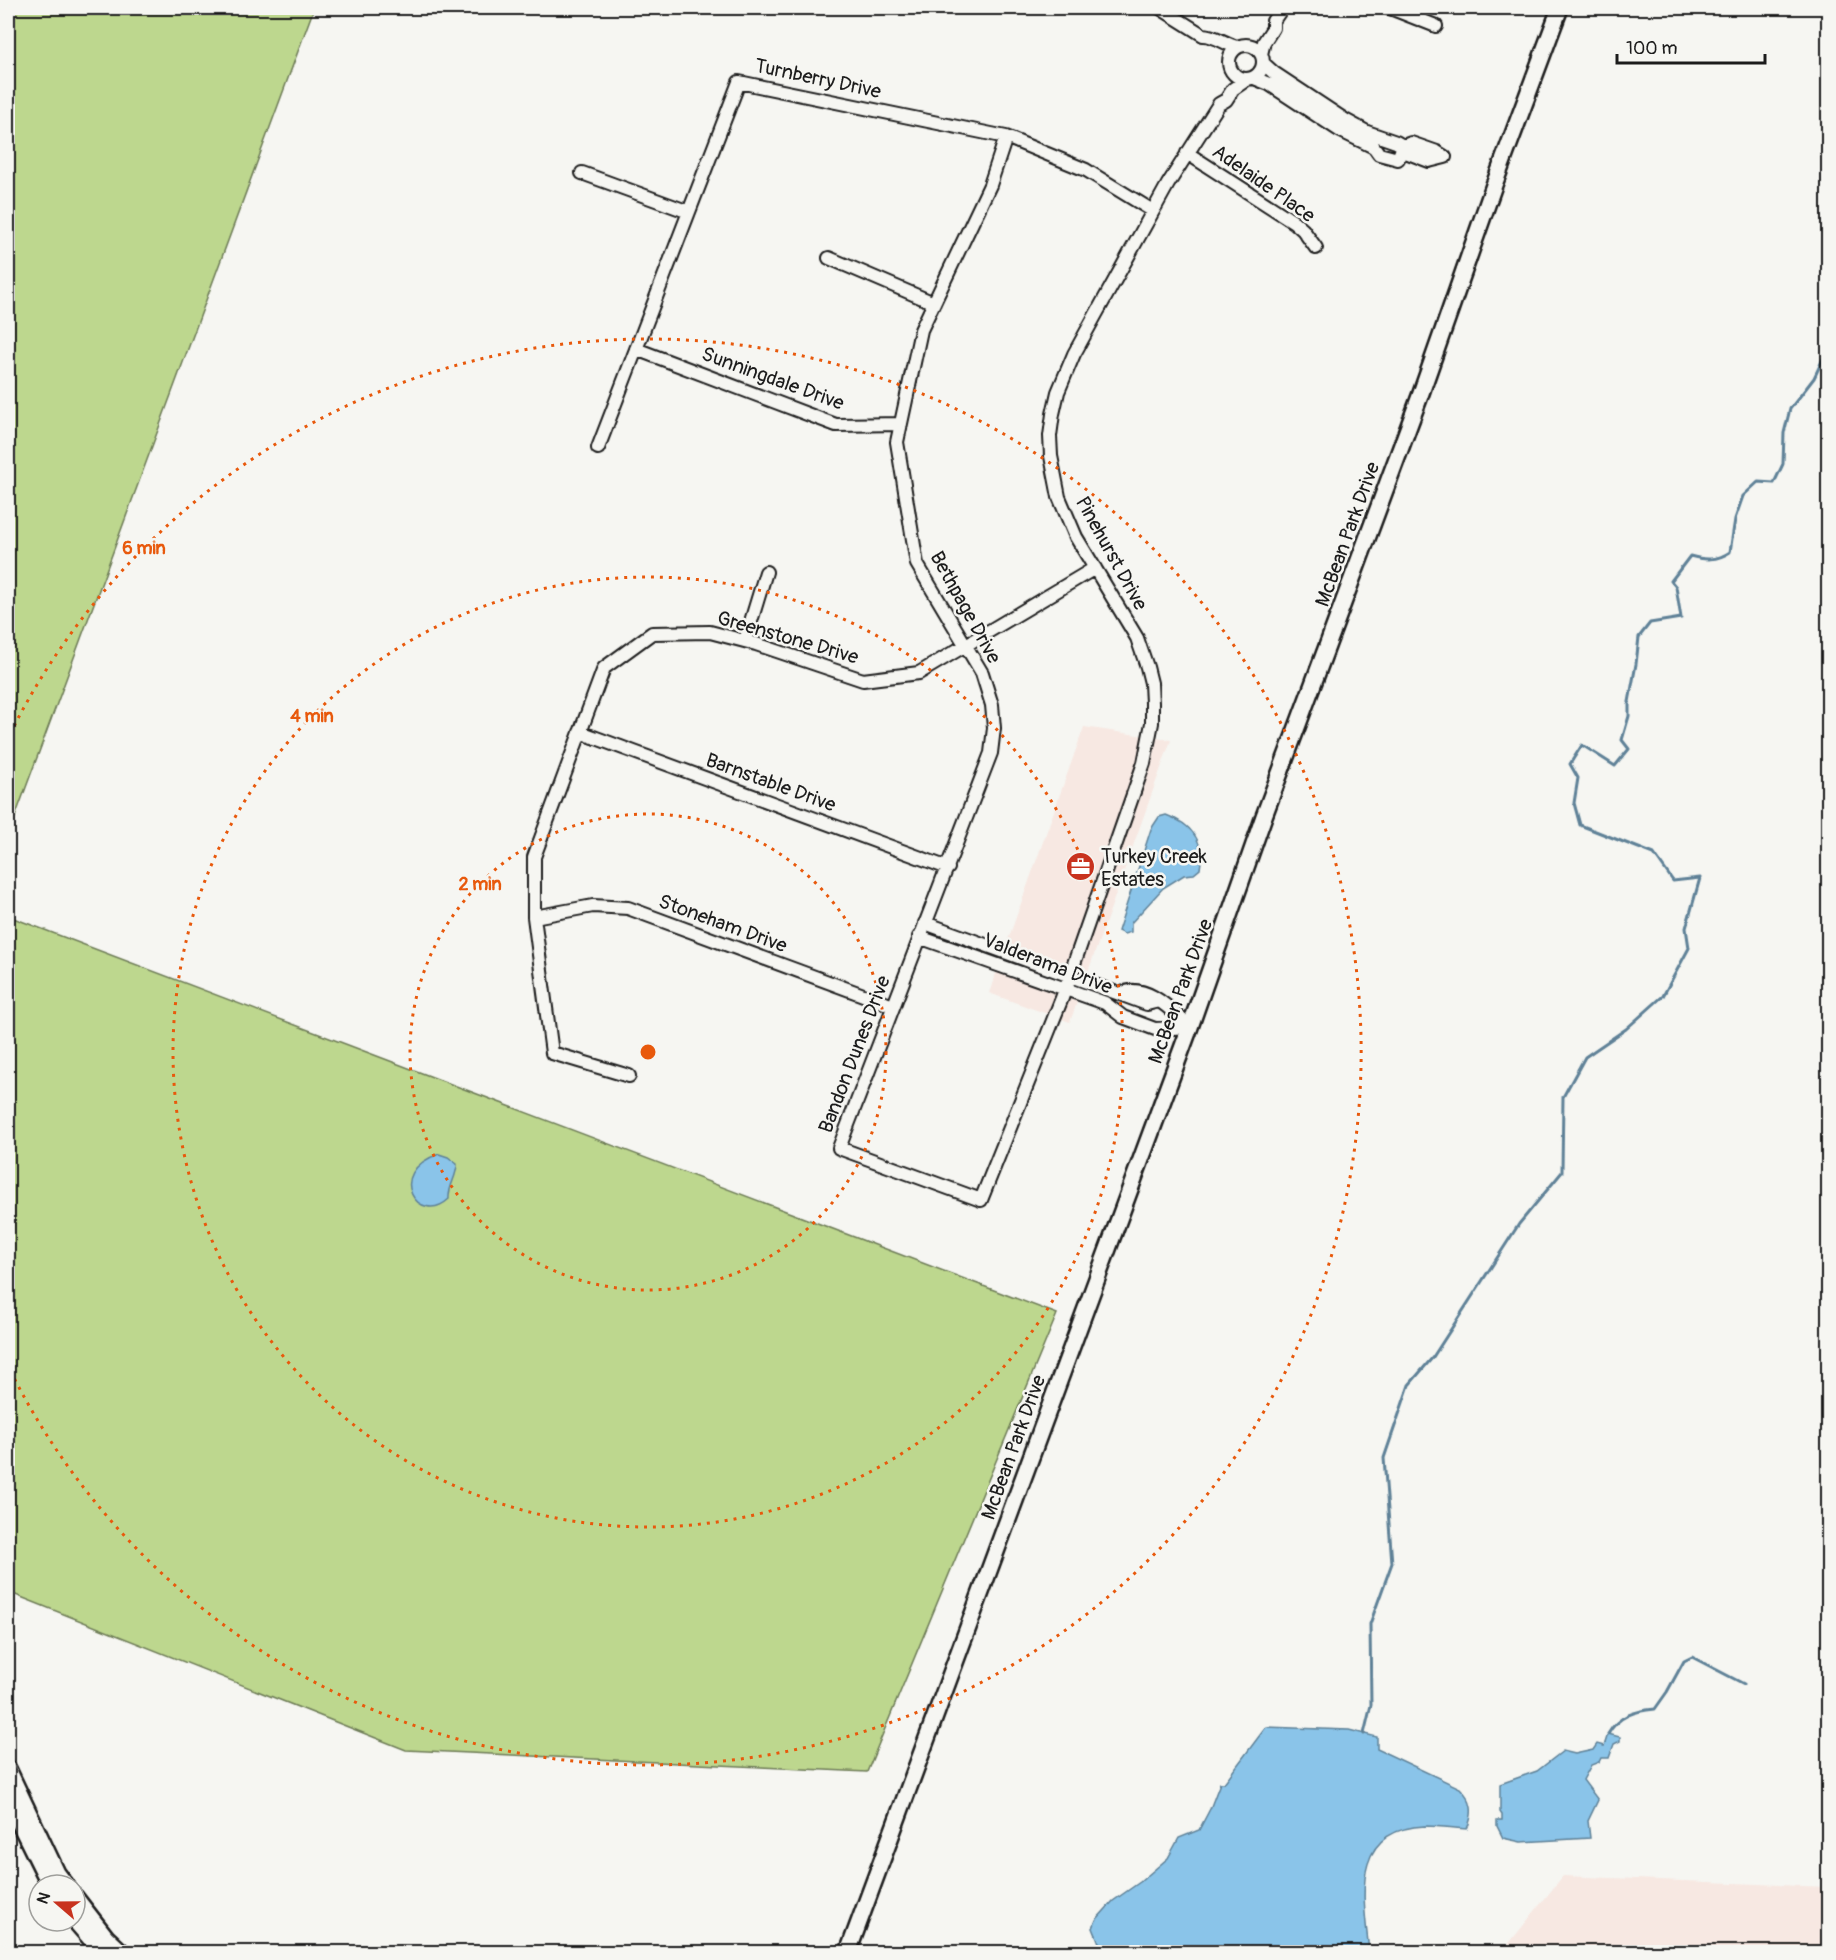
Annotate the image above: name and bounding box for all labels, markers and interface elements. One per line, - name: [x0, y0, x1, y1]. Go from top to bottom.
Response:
- scale bar: [1617, 27, 1766, 65]
- text: 100 m: [1626, 37, 1678, 60]
- street label: Turnberry Drive: [752, 53, 884, 104]
- street label: Adelaide Place: [1207, 139, 1320, 228]
- street label: Sunningdale Drive: [698, 341, 848, 416]
- street label: McBean Park Drive: [1310, 458, 1385, 610]
- street label: Pinehurst Drive: [1070, 492, 1153, 615]
- text: 6 min: [122, 537, 166, 560]
- street label: Bethpage Drive: [924, 547, 1007, 668]
- street label: Greenstone Drive: [714, 605, 862, 670]
- text: 4 min: [290, 705, 334, 728]
- street label: Barnstable Drive: [702, 747, 839, 818]
- place label: Turkey Creek Estates: [1101, 844, 1208, 892]
- office icon: Turkey Creek Estates: [1064, 851, 1096, 883]
- text: 2 min: [458, 873, 502, 896]
- street label: Stoneham Drive: [655, 889, 791, 958]
- street label: McBean Park Drive: [1143, 915, 1218, 1067]
- street label: Valderama Drive: [980, 927, 1116, 1000]
- street label: Bandon Dunes Drive: [813, 972, 896, 1136]
- centre of rings: [638, 1042, 658, 1062]
- street label: McBean Park Drive: [976, 1371, 1051, 1523]
- north arrow: [27, 1873, 87, 1933]
- text: N: [33, 1890, 55, 1907]

